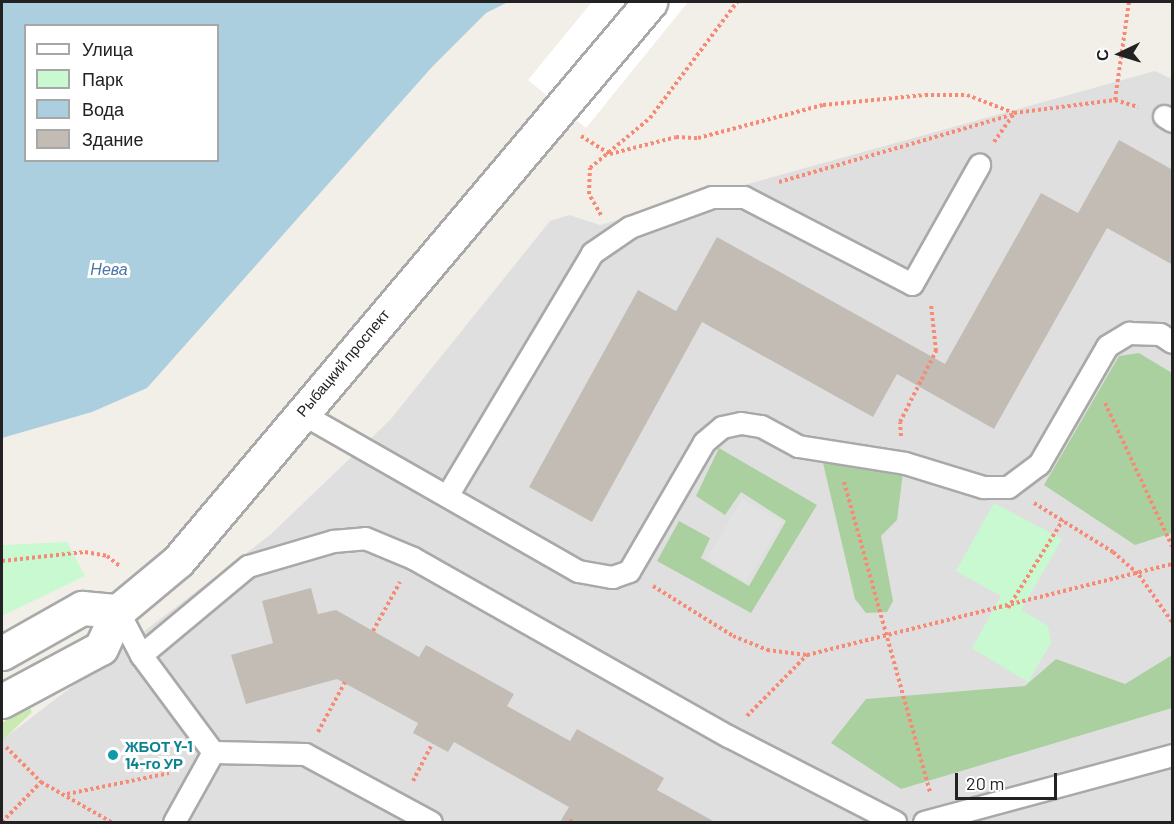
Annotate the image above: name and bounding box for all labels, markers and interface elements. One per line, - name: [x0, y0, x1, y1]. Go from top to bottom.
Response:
- legend: [24, 24, 219, 162]
- north arrow: [1090, 24, 1150, 84]
- text: Улица: [82, 38, 133, 60]
- text: С: [1092, 49, 1111, 62]
- text: Парк: [82, 68, 123, 90]
- text: Вода: [82, 98, 124, 120]
- text: Здание: [82, 128, 143, 150]
- water label: Нева: [90, 259, 128, 279]
- street label: Рыбацкий проспект: [293, 306, 393, 420]
- place label: ЖБОТ Y-1 14-го УР: [125, 737, 193, 772]
- marker: ЖБОТ Y-1 14-го УР: [106, 748, 120, 762]
- scale bar: [958, 761, 1060, 799]
- text: 20 m: [966, 772, 1004, 794]

